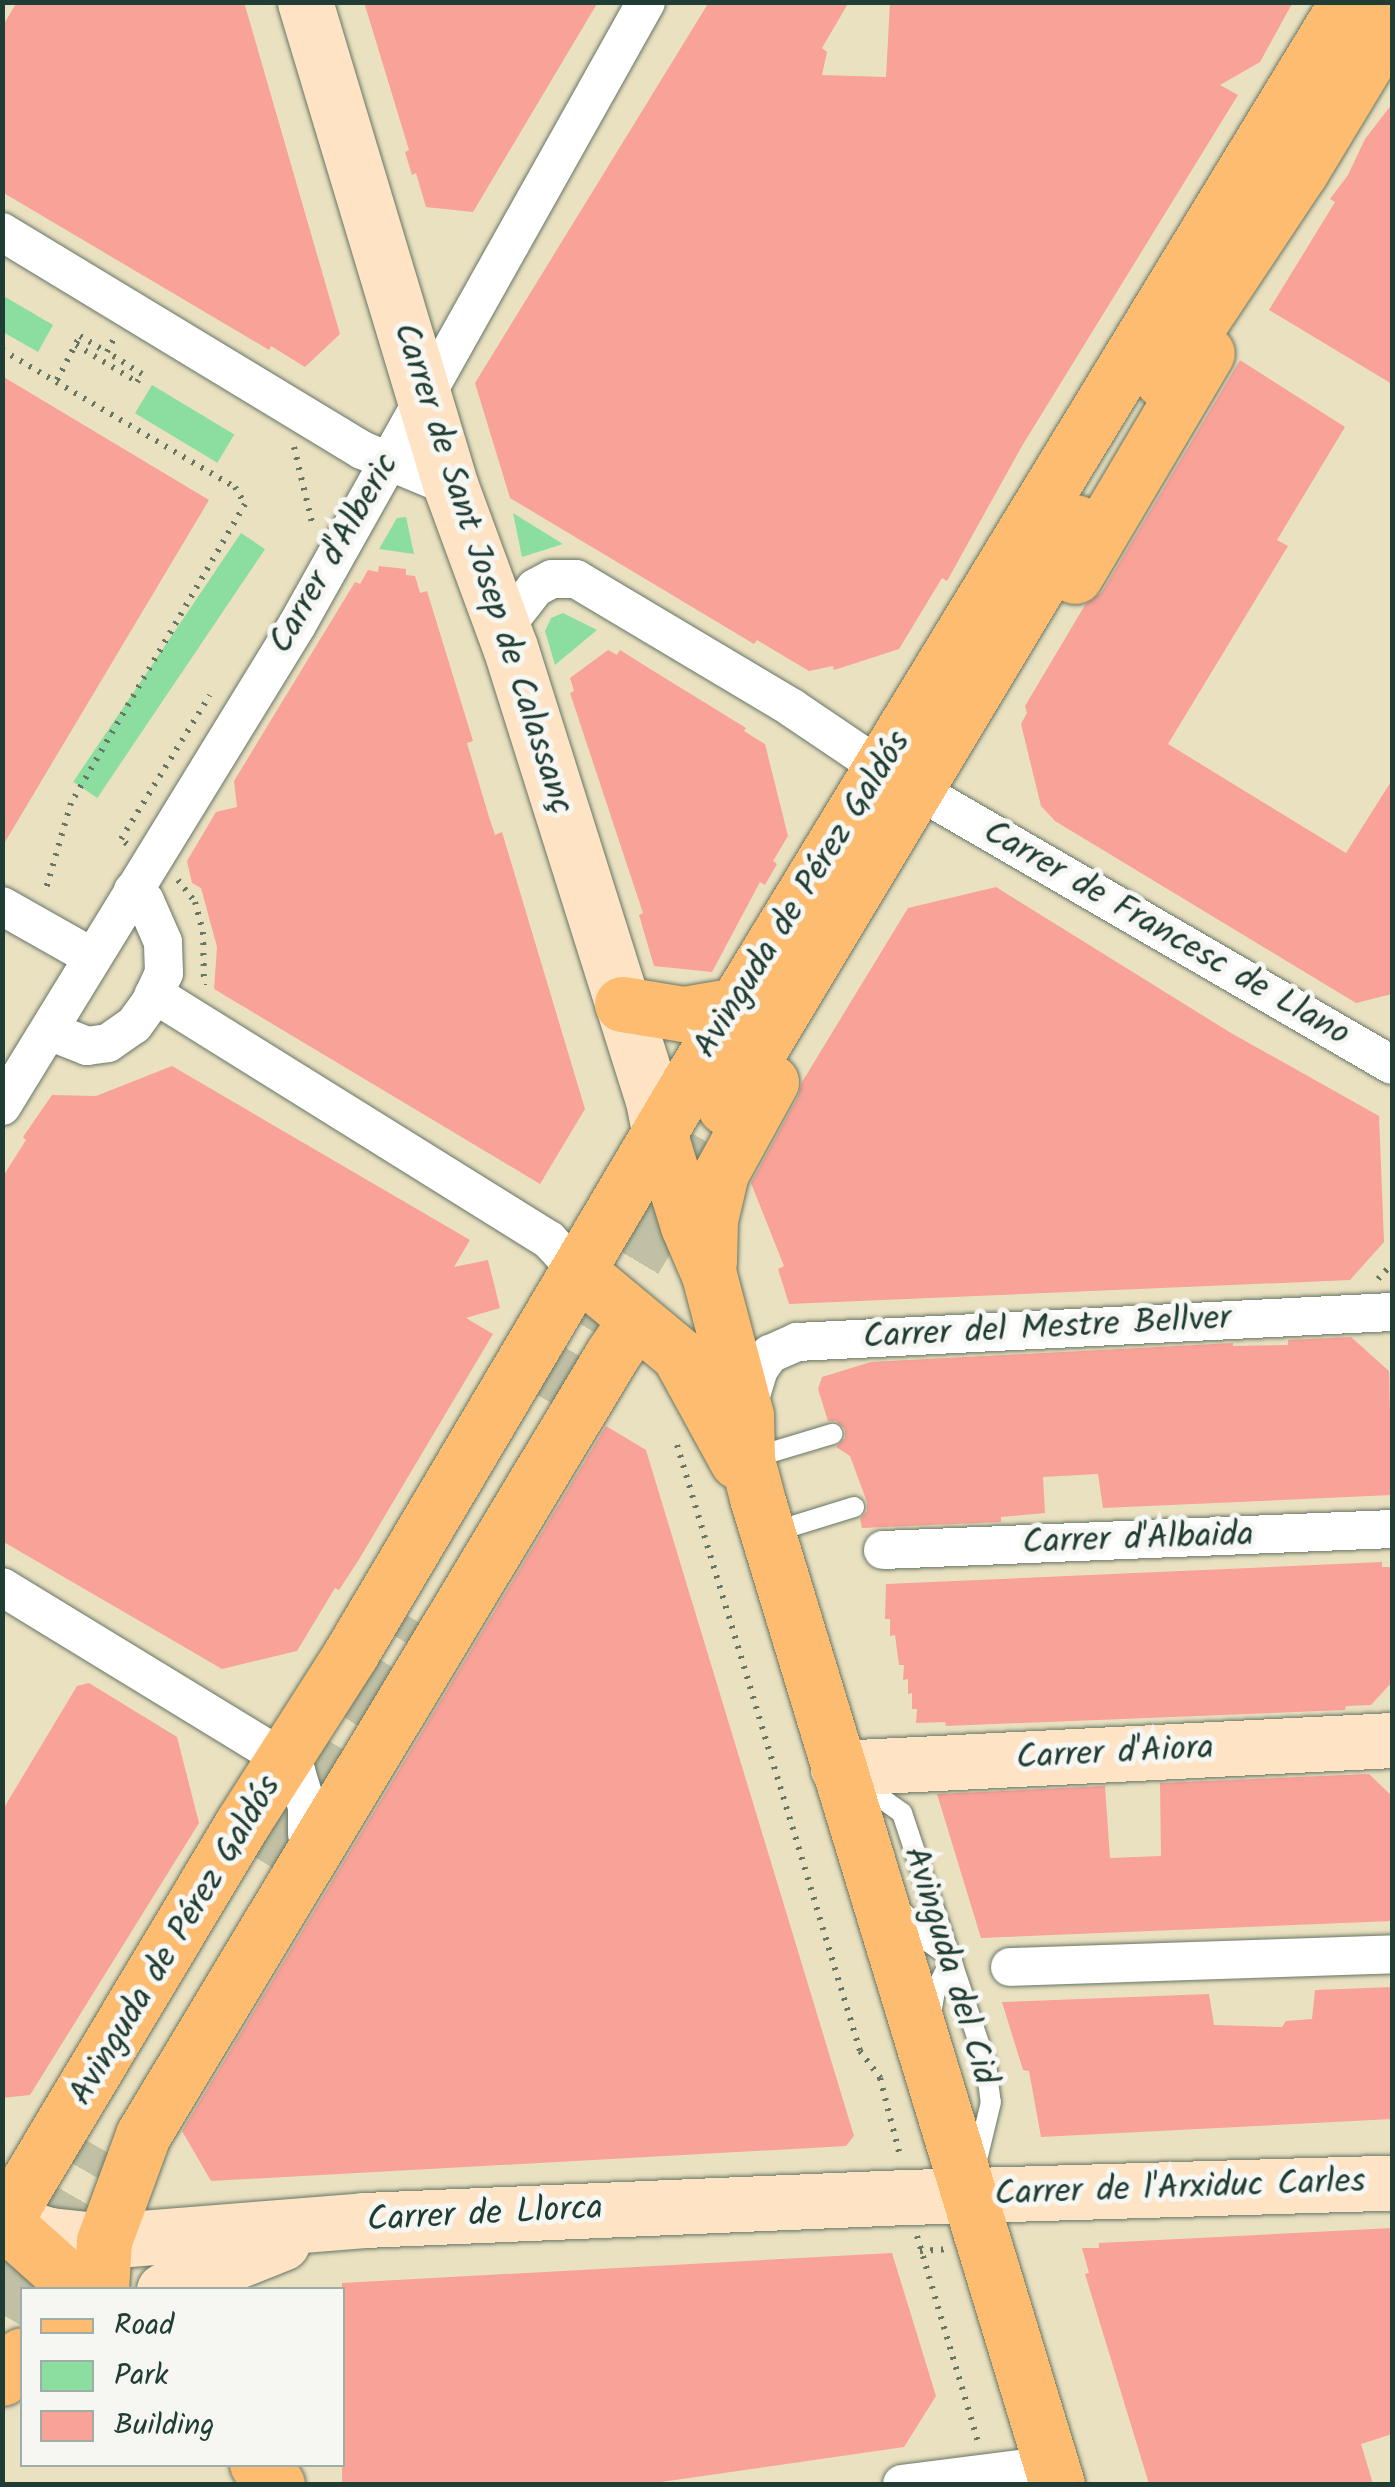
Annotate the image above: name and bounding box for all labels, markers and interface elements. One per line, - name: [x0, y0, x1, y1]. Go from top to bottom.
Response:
- street label: Carrer de Sant Josep de Calassanç: [383, 318, 581, 820]
- street label: Carrer d'Alberic: [261, 447, 409, 661]
- street label: Avinguda de Pérez Galdós: [685, 724, 921, 1066]
- street label: Carrer de Francesc de Llano: [975, 812, 1357, 1056]
- street label: Carrer del Mestre Bellver: [862, 1298, 1232, 1360]
- street label: Carrer d'Albaida: [1022, 1515, 1254, 1565]
- street label: Carrer d'Aiora: [1015, 1728, 1215, 1780]
- street label: Avinguda de Pérez Galdós: [61, 1768, 291, 2114]
- street label: Avinguda del Cid: [893, 1842, 1005, 2090]
- street label: Carrer de l'Arxiduc Carles: [994, 2162, 1366, 2216]
- street label: Carrer de Llorca: [366, 2188, 604, 2242]
- legend: [20, 2287, 345, 2467]
- text: Road: [114, 2302, 174, 2350]
- text: Park: [114, 2352, 168, 2400]
- text: Building: [114, 2402, 214, 2450]

